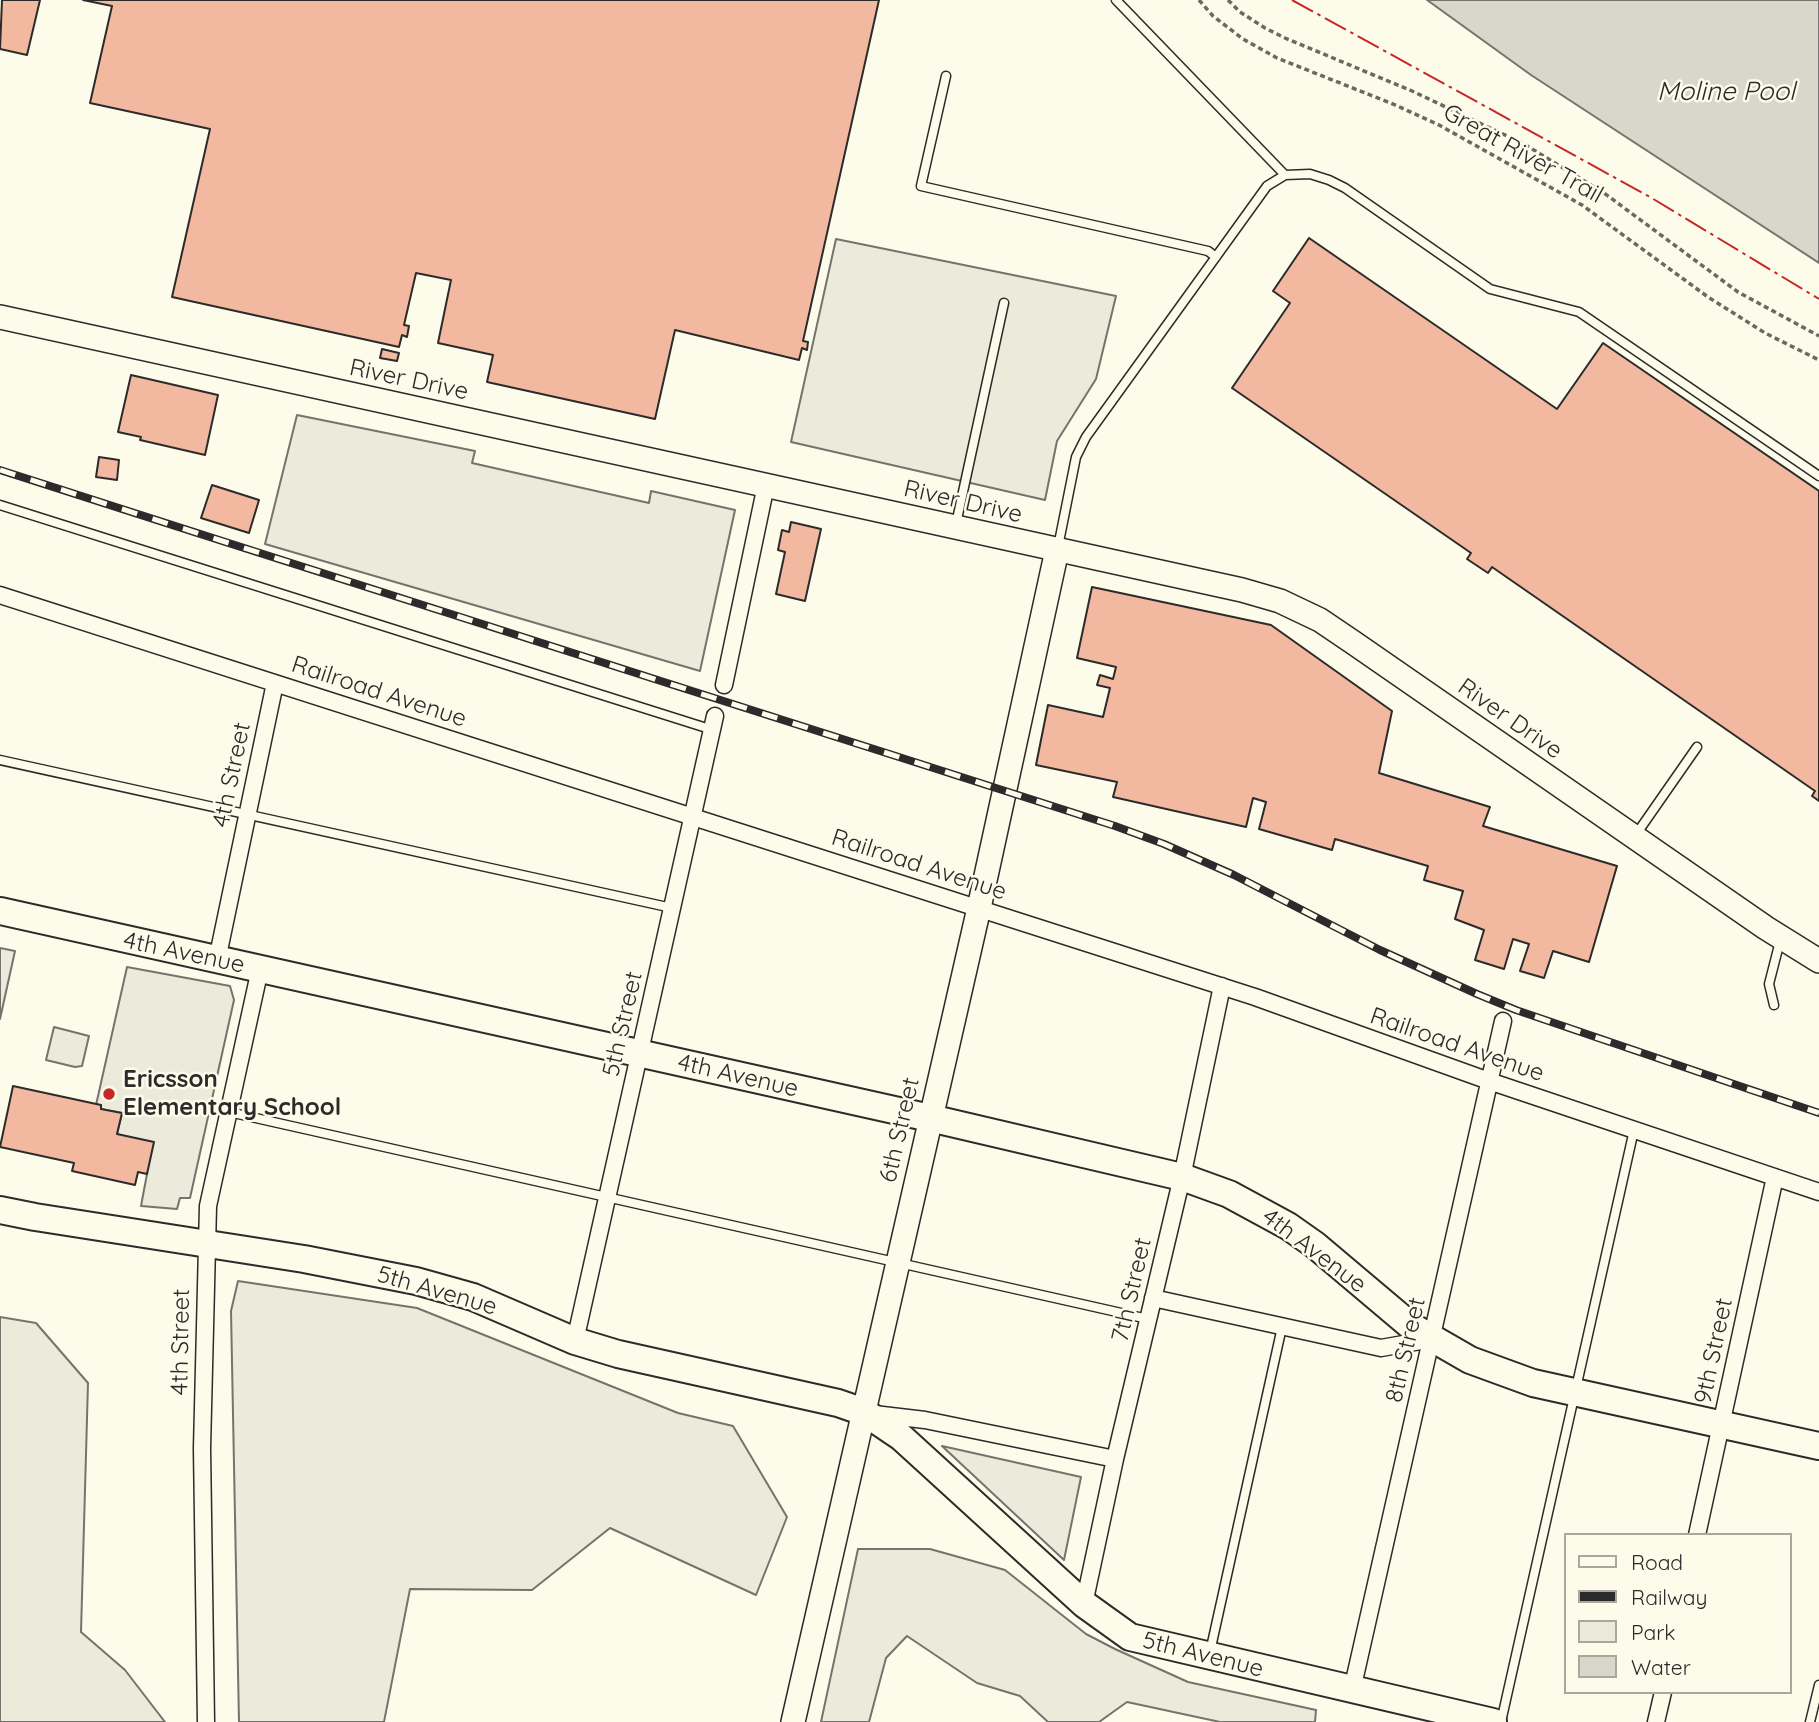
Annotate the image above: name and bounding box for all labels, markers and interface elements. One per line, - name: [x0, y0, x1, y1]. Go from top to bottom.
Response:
- water label: Moline Pool: [1657, 76, 1795, 108]
- street label: Great River Trail: [1438, 98, 1608, 210]
- street label: River Drive: [347, 353, 471, 407]
- street label: River Drive: [901, 474, 1025, 530]
- street label: Railroad Avenue: [288, 650, 470, 734]
- street label: River Drive: [1452, 673, 1568, 765]
- street label: 4th Street: [207, 720, 257, 830]
- street label: Railroad Avenue: [828, 823, 1010, 907]
- street label: 4th Avenue: [121, 926, 247, 980]
- street label: 5th Street: [597, 969, 649, 1079]
- street label: Railroad Avenue: [1366, 1002, 1548, 1088]
- street label: 4th Avenue: [675, 1048, 801, 1104]
- place label: Ericsson Elementary School: [123, 1066, 341, 1122]
- street label: 6th Street: [874, 1075, 926, 1185]
- marker: Ericsson Elementary School: [101, 1086, 117, 1102]
- street label: 4th Avenue: [1256, 1202, 1372, 1300]
- street label: 7th Street: [1106, 1235, 1158, 1345]
- street label: 5th Avenue: [374, 1260, 500, 1322]
- street label: 4th Street: [166, 1288, 196, 1396]
- street label: 8th Street: [1380, 1295, 1432, 1405]
- street label: 9th Street: [1689, 1296, 1739, 1406]
- legend: [1563, 1533, 1791, 1694]
- text: Road: [1631, 1549, 1683, 1575]
- text: Railway: [1631, 1584, 1707, 1610]
- text: Park: [1631, 1619, 1675, 1645]
- street label: 5th Avenue: [1140, 1626, 1266, 1684]
- text: Water: [1631, 1654, 1691, 1680]

